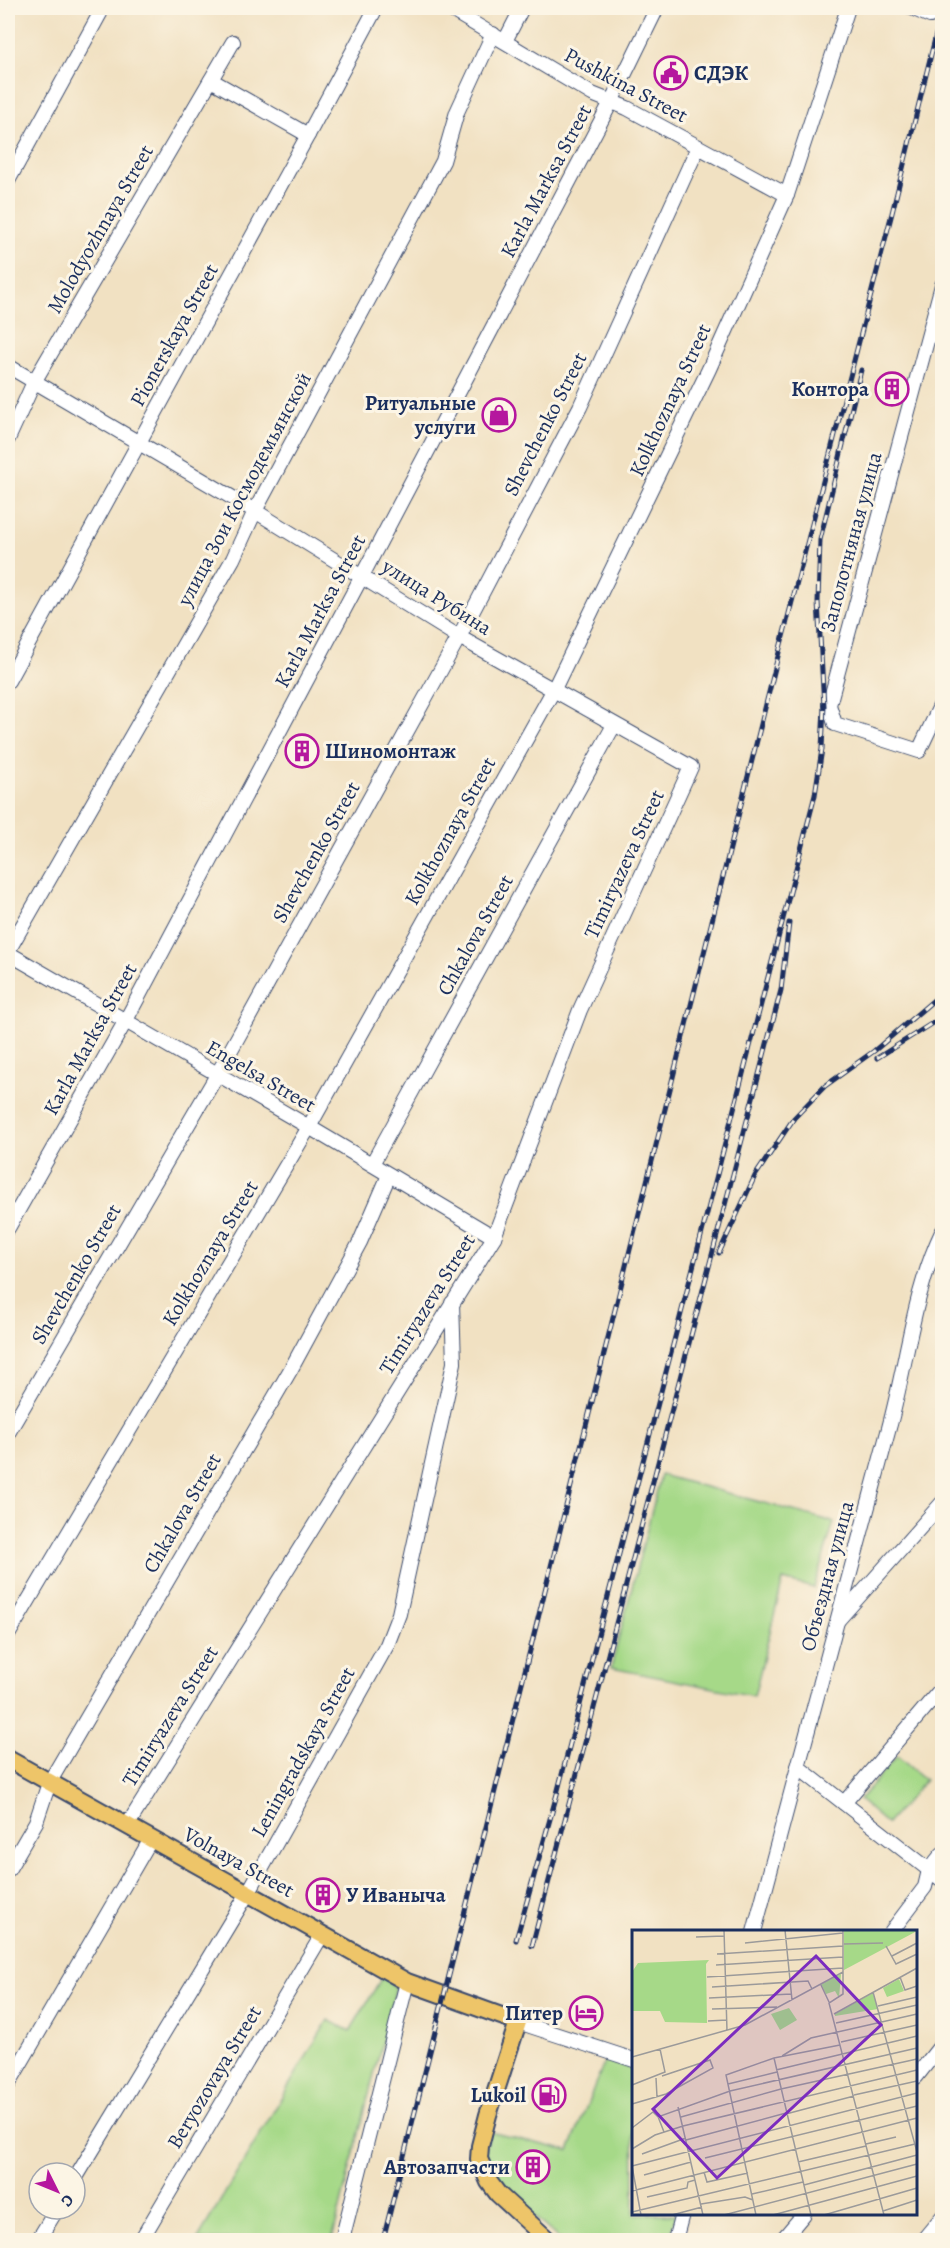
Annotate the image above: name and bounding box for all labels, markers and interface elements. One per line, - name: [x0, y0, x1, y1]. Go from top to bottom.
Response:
- street label: Pushkina Street: [559, 41, 693, 129]
- public building icon: СДЭК: [653, 55, 689, 91]
- place label: СДЭК: [694, 59, 748, 87]
- street label: Karla Marksa Street: [494, 99, 598, 263]
- street label: Molodyozhnaya Street: [40, 139, 160, 319]
- street label: Pionerskaya Street: [123, 259, 225, 411]
- street label: Kolkhoznaya Street: [622, 319, 718, 481]
- street label: Shevchenko Street: [497, 347, 593, 501]
- street label: улица Зои Космодемьянской: [170, 367, 318, 612]
- building icon: Контора: [874, 371, 910, 407]
- place label: Контора: [791, 375, 869, 403]
- place label: Ритуальные услуги: [365, 389, 476, 441]
- shop icon: Ритуальные услуги: [481, 397, 517, 433]
- street label: Заполотняная улица: [813, 448, 889, 635]
- street label: Karla Marksa Street: [268, 529, 372, 693]
- street label: улица Рубина: [376, 552, 497, 642]
- building icon: Шиномонтаж: [284, 733, 320, 769]
- place label: Шиномонтаж: [325, 737, 456, 765]
- street label: Kolkhoznaya Street: [398, 752, 502, 910]
- street label: Shevchenko Street: [265, 776, 367, 928]
- street label: Timiryazeva Street: [577, 785, 671, 943]
- street label: Chkalova Street: [430, 870, 520, 1000]
- street label: Karla Marksa Street: [37, 958, 143, 1120]
- street label: Engelsa Street: [201, 1033, 321, 1119]
- street label: Kolkhoznaya Street: [155, 1175, 265, 1331]
- street label: Shevchenko Street: [24, 1199, 128, 1349]
- street label: Timiryazeva Street: [372, 1228, 482, 1380]
- street label: Chkalova Street: [136, 1448, 228, 1578]
- street label: Объездная улица: [793, 1497, 861, 1654]
- street label: Timiryazeva Street: [115, 1640, 225, 1792]
- street label: Leningradskaya Street: [244, 1662, 362, 1842]
- street label: Volnaya Street: [178, 1820, 299, 1904]
- building icon: У Иваныча: [305, 1877, 341, 1913]
- place label: У Иваныча: [346, 1881, 446, 1909]
- inset map: [632, 1930, 917, 2215]
- hotel icon: Питер: [568, 1995, 604, 2031]
- place label: Питер: [505, 1999, 563, 2027]
- street label: Beryozovaya Street: [160, 2000, 268, 2154]
- fuel station icon: Lukoil: [531, 2077, 567, 2113]
- place label: Lukoil: [470, 2081, 526, 2109]
- building icon: Автозапчасти: [515, 2149, 551, 2185]
- place label: Автозапчасти: [383, 2153, 510, 2181]
- north arrow: [27, 2161, 87, 2221]
- text: С: [56, 2189, 79, 2212]

